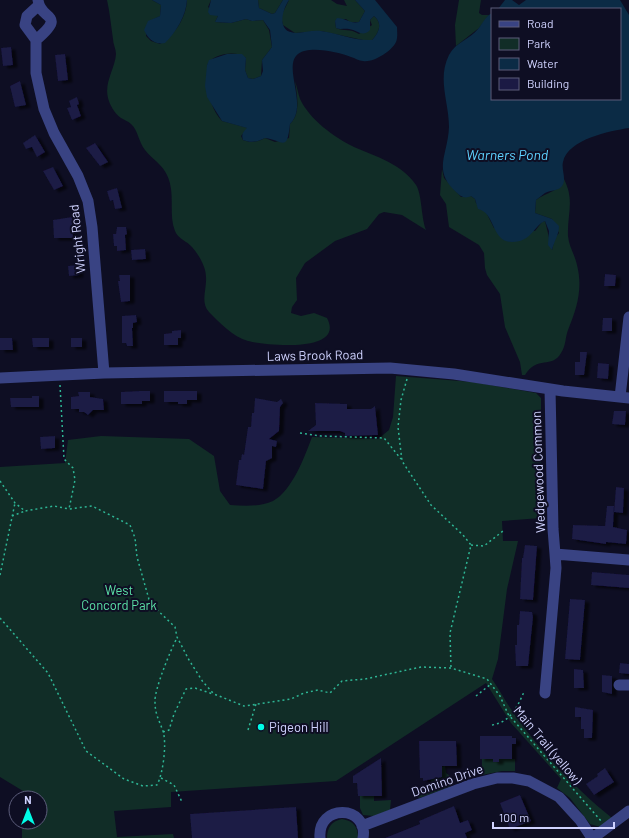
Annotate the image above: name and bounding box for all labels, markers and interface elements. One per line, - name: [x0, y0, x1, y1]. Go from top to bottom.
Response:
- legend: [491, 8, 621, 100]
- text: Road: [527, 16, 554, 30]
- text: Park: [527, 36, 551, 50]
- text: Water: [527, 56, 559, 70]
- text: Building: [527, 76, 569, 90]
- water label: Warners Pond: [466, 146, 549, 163]
- street label: Wright Road: [65, 204, 89, 274]
- street label: Laws Brook Road: [267, 346, 363, 364]
- street label: Wedgewood Common: [528, 411, 548, 533]
- park label: West Concord Park: [81, 582, 157, 613]
- street label: Main Trail (yellow): [511, 703, 586, 788]
- place label: Pigeon Hill: [269, 719, 328, 735]
- marker: Pigeon Hill: [256, 722, 266, 732]
- street label: Domino Drive: [409, 760, 485, 800]
- north arrow: [8, 790, 48, 830]
- text: N: [24, 793, 32, 806]
- scale bar: [493, 804, 614, 830]
- text: 100 m: [499, 810, 529, 824]

